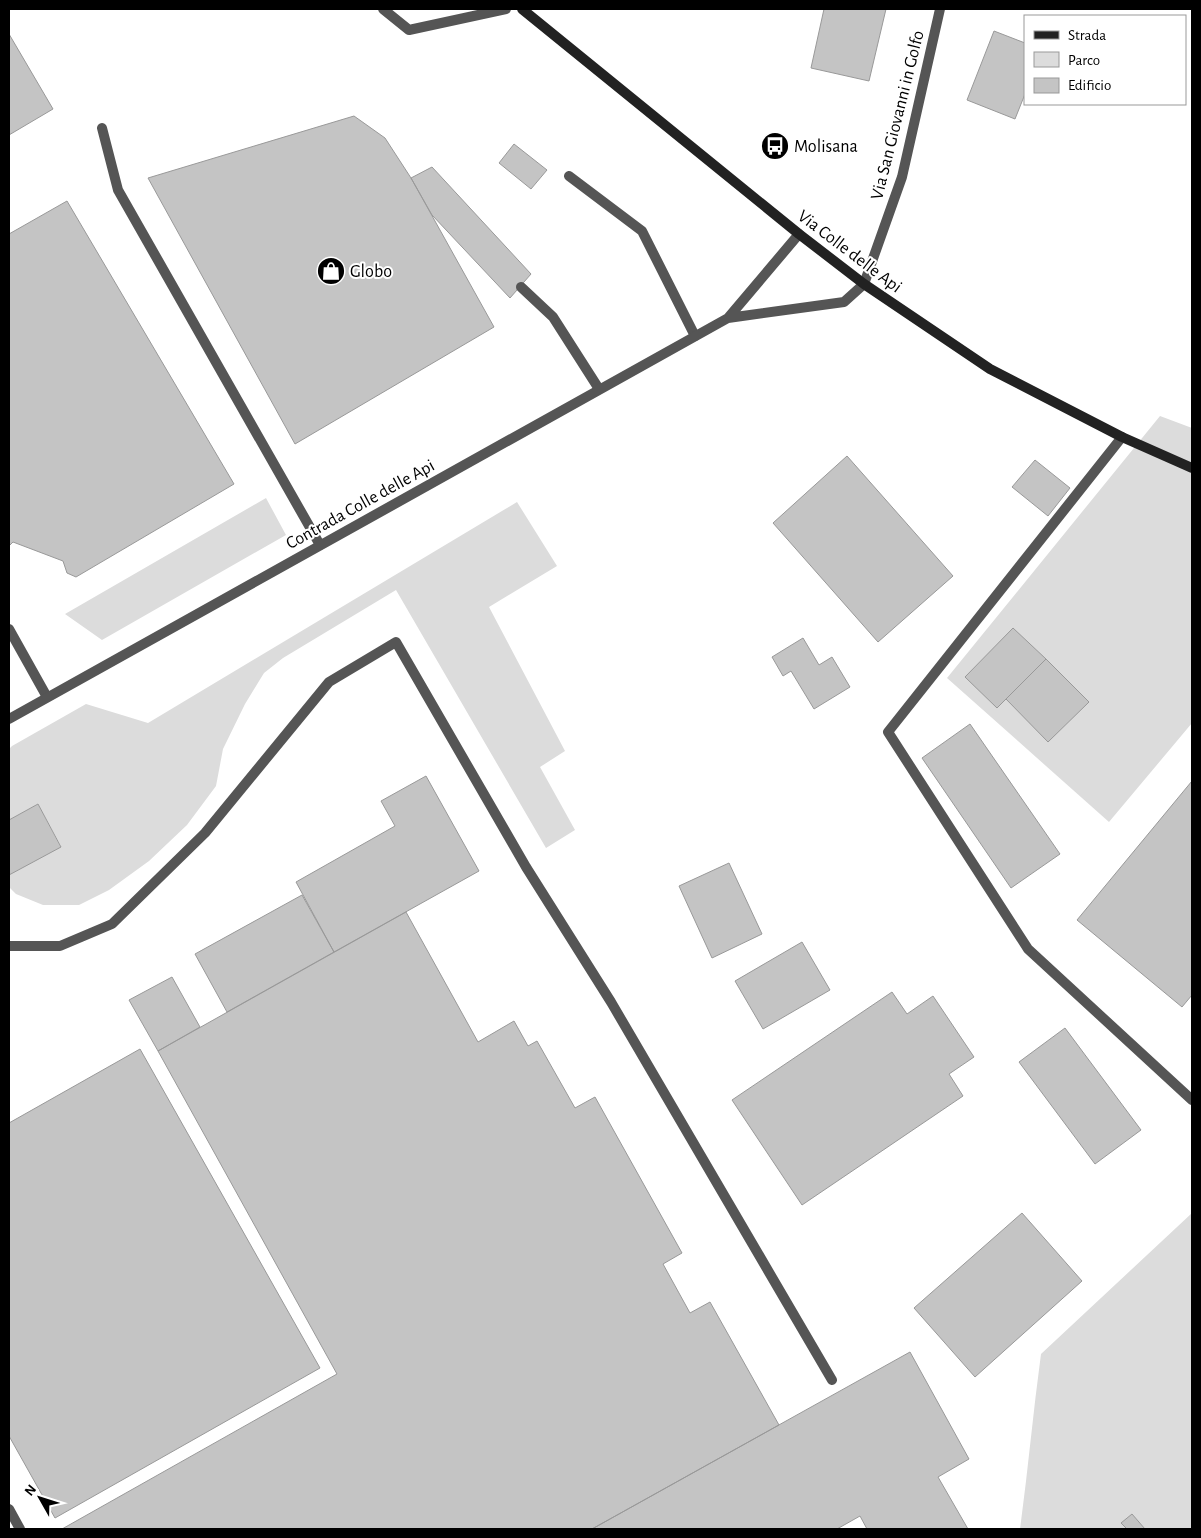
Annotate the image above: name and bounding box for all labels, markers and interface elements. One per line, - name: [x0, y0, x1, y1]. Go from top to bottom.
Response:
- legend: [1024, 15, 1186, 105]
- text: Strada: [1068, 28, 1106, 43]
- street label: Via San Giovanni in Golfo: [868, 29, 928, 202]
- text: Parco: [1068, 53, 1100, 68]
- text: Edificio: [1068, 78, 1111, 93]
- bus stop icon: Molisana: [760, 131, 790, 161]
- place label: Molisana: [794, 138, 858, 156]
- street label: Via Colle delle Api: [794, 207, 905, 297]
- shop icon: Globo: [316, 256, 346, 286]
- place label: Globo: [350, 263, 392, 281]
- street label: Contrada Colle delle Api: [283, 457, 438, 553]
- north arrow: [15, 1473, 65, 1523]
- text: N: [22, 1482, 39, 1499]

